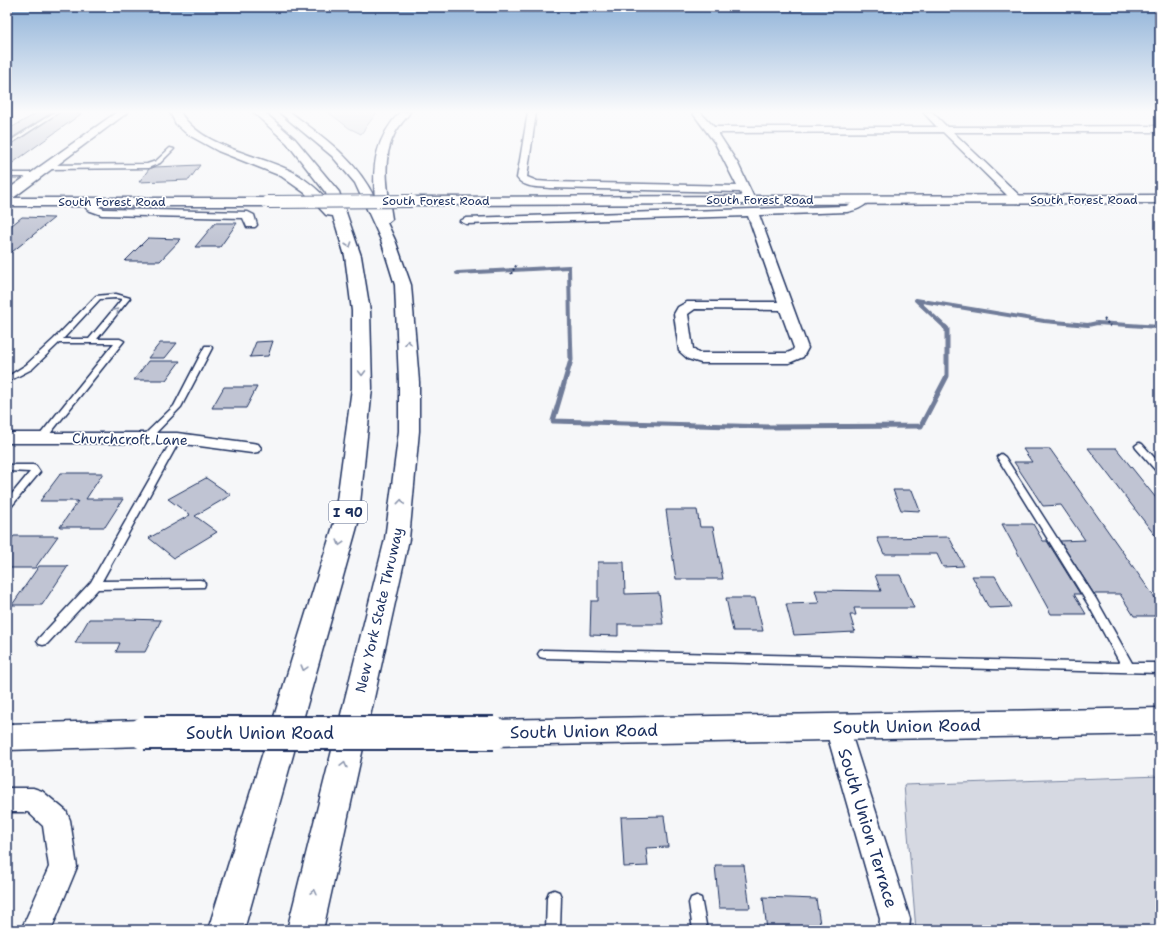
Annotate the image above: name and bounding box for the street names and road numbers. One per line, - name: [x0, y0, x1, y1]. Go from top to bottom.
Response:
- street label: South Forest Road: [706, 192, 814, 208]
- street label: South Forest Road: [1030, 192, 1138, 208]
- street label: South Forest Road: [382, 193, 490, 209]
- street label: South Forest Road: [58, 194, 166, 210]
- street label: Churchcroft Lane: [72, 429, 188, 449]
- road number: I 90: [329, 501, 367, 523]
- street label: New York State Thruway: [351, 526, 407, 694]
- street label: South Union Road: [833, 714, 981, 738]
- street label: South Union Road: [510, 719, 658, 743]
- street label: South Union Road: [186, 722, 334, 744]
- street label: South Union Terrace: [833, 745, 903, 911]

